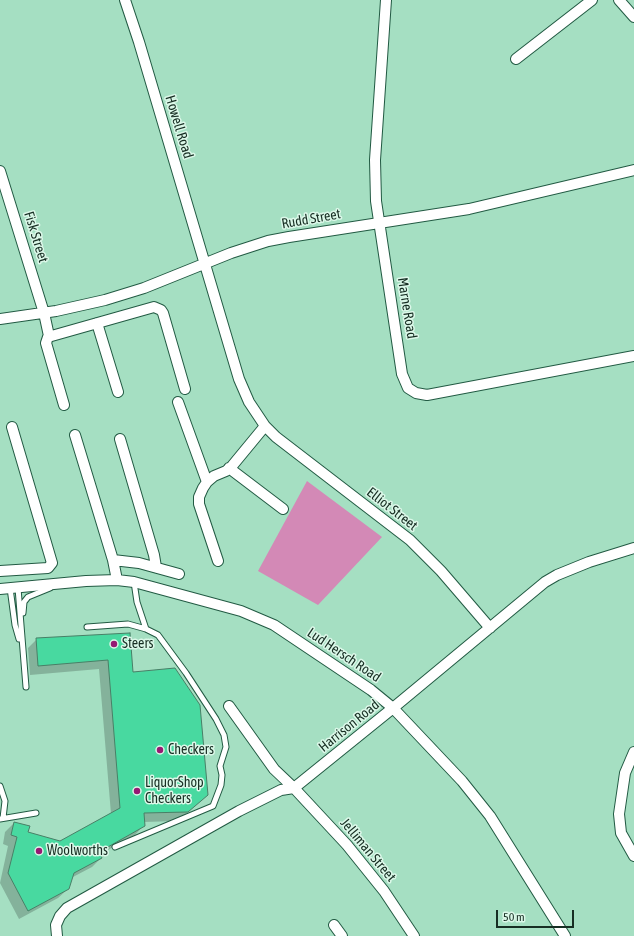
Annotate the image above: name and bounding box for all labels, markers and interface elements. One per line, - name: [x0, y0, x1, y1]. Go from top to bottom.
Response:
- street label: Howell Road: [161, 93, 197, 161]
- street label: Rudd Street: [280, 206, 342, 232]
- street label: Fisk Street: [20, 209, 52, 265]
- street label: Marne Road: [394, 276, 420, 340]
- street label: Elliot Street: [363, 484, 421, 534]
- street label: Lud Hersch Road: [304, 624, 384, 686]
- place label: Steers: [122, 636, 153, 652]
- marker: Steers: [109, 639, 119, 649]
- street label: Harrison Road: [315, 696, 383, 756]
- place label: Checkers: [168, 742, 214, 758]
- marker: Checkers: [155, 745, 165, 755]
- place label: LiquorShop Checkers: [145, 775, 204, 808]
- marker: LiquorShop Checkers: [132, 786, 142, 796]
- street label: Jelliman Street: [337, 815, 399, 885]
- place label: Woolworths: [47, 843, 108, 859]
- marker: Woolworths: [34, 846, 44, 856]
- scale bar: [498, 902, 576, 928]
- text: 50 m: [503, 910, 525, 924]

